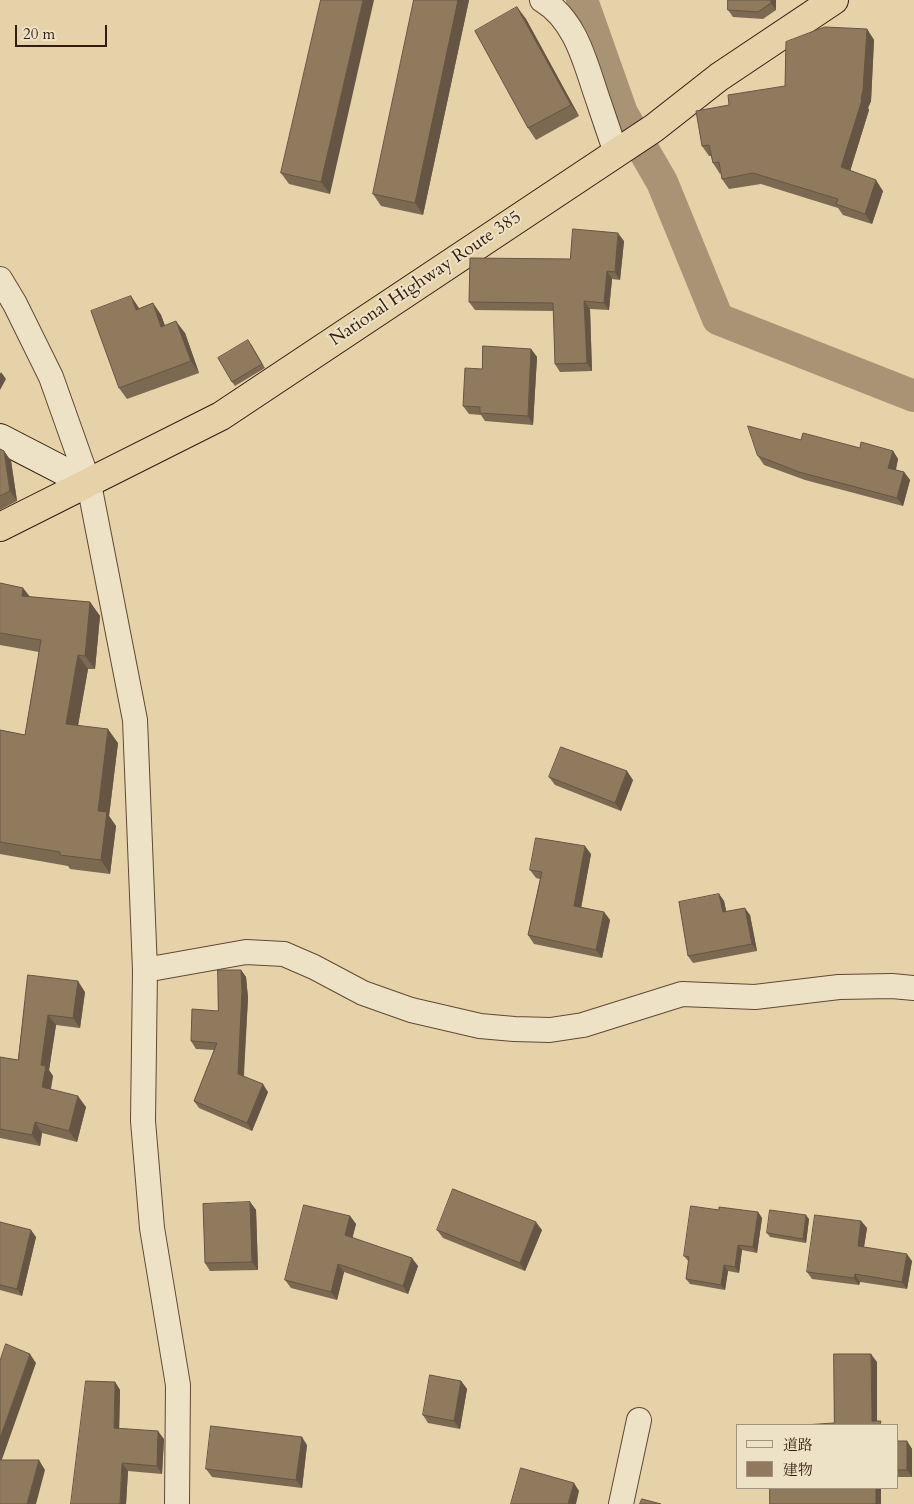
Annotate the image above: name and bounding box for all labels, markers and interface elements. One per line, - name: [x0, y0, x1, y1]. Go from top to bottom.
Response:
- scale bar: [18, 15, 110, 47]
- text: 20 m: [23, 24, 55, 44]
- street label: National Highway Route 385: [326, 207, 526, 351]
- legend: [736, 1424, 899, 1489]
- text: 道路: [783, 1435, 813, 1455]
- text: 建物: [783, 1460, 813, 1480]

